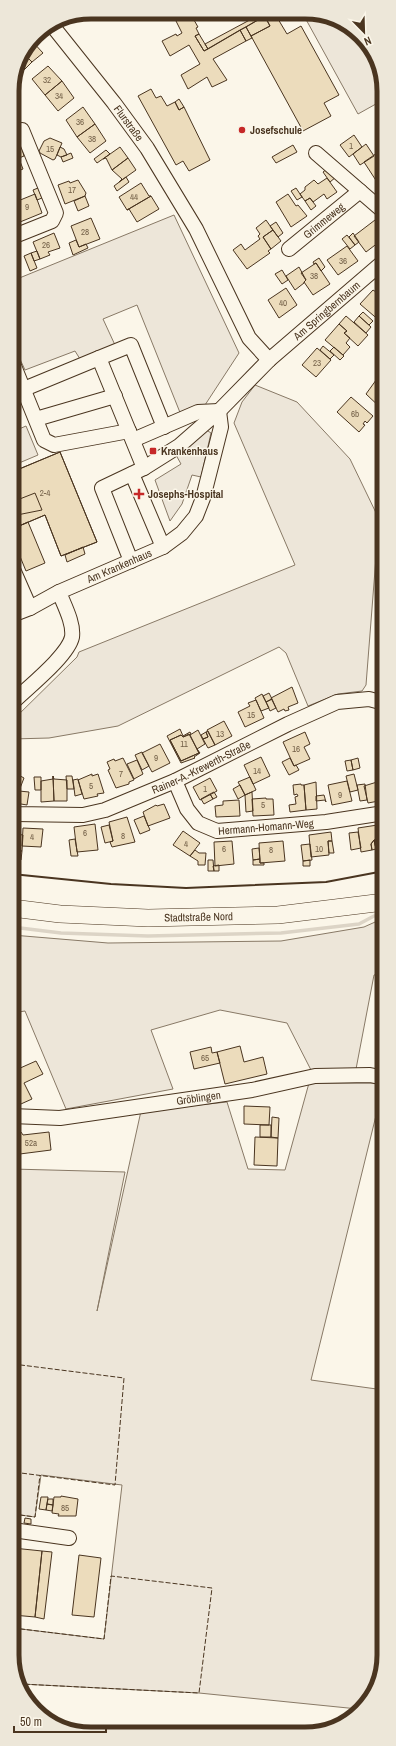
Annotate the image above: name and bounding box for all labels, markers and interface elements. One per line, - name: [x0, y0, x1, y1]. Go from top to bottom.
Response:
- north arrow: [344, 12, 384, 52]
- text: N: [362, 33, 374, 49]
- house number: 32: [43, 74, 51, 86]
- house number: 34: [55, 90, 63, 102]
- street label: Flurstraße: [111, 102, 147, 144]
- house number: 36: [76, 116, 84, 128]
- place label: Josefschule: [250, 123, 302, 137]
- marker: Josefschule: [237, 125, 247, 135]
- house number: 38: [88, 133, 96, 145]
- house number: 1: [349, 140, 353, 152]
- house number: 15: [46, 143, 54, 155]
- house number: 17: [68, 184, 76, 196]
- house number: 44: [130, 191, 138, 203]
- street label: Grimmeweg: [300, 200, 347, 242]
- house number: 9: [25, 201, 29, 213]
- house number: 28: [81, 226, 89, 238]
- house number: 26: [42, 239, 50, 251]
- house number: 36: [339, 255, 347, 267]
- house number: 38: [310, 270, 318, 282]
- street label: Am Springbernbaum: [290, 278, 363, 344]
- house number: 40: [279, 297, 287, 309]
- house number: 23: [313, 357, 321, 369]
- house number: 6b: [351, 408, 359, 420]
- place label: Krankenhaus: [161, 444, 218, 458]
- marker: Krankenhaus: [148, 446, 158, 456]
- house number: 2-4: [40, 487, 50, 499]
- place label: Josephs-Hospital: [148, 487, 223, 501]
- marker: Josephs-Hospital: [133, 488, 145, 500]
- street label: Am Krankenhaus: [84, 546, 154, 587]
- house number: 15: [247, 709, 255, 721]
- house number: 13: [216, 728, 224, 740]
- street label: Rainer-A.-Krewerth-Straße: [150, 737, 253, 797]
- house number: 11: [180, 738, 188, 750]
- house number: 16: [292, 743, 300, 755]
- house number: 9: [154, 752, 158, 764]
- house number: 14: [253, 765, 261, 777]
- house number: 7: [119, 768, 123, 780]
- house number: 5: [89, 780, 93, 792]
- house number: 1: [203, 783, 207, 795]
- house number: 9: [338, 789, 342, 801]
- house number: 5: [261, 799, 265, 811]
- street label: Hermann-Homann-Weg: [218, 816, 314, 838]
- house number: 6: [83, 827, 87, 839]
- house number: 8: [121, 830, 125, 842]
- house number: 4: [30, 831, 34, 843]
- house number: 4: [184, 838, 188, 850]
- house number: 6: [222, 843, 226, 855]
- house number: 10: [315, 843, 323, 855]
- house number: 8: [269, 844, 273, 856]
- street label: Stadtstraße Nord: [164, 909, 233, 925]
- house number: 65: [201, 1052, 209, 1064]
- street label: Gröblingen: [175, 1088, 222, 1108]
- house number: 52a: [25, 1137, 37, 1149]
- house number: 85: [61, 1502, 69, 1514]
- scale bar: [14, 1708, 106, 1734]
- text: 50 m: [20, 1714, 42, 1730]

